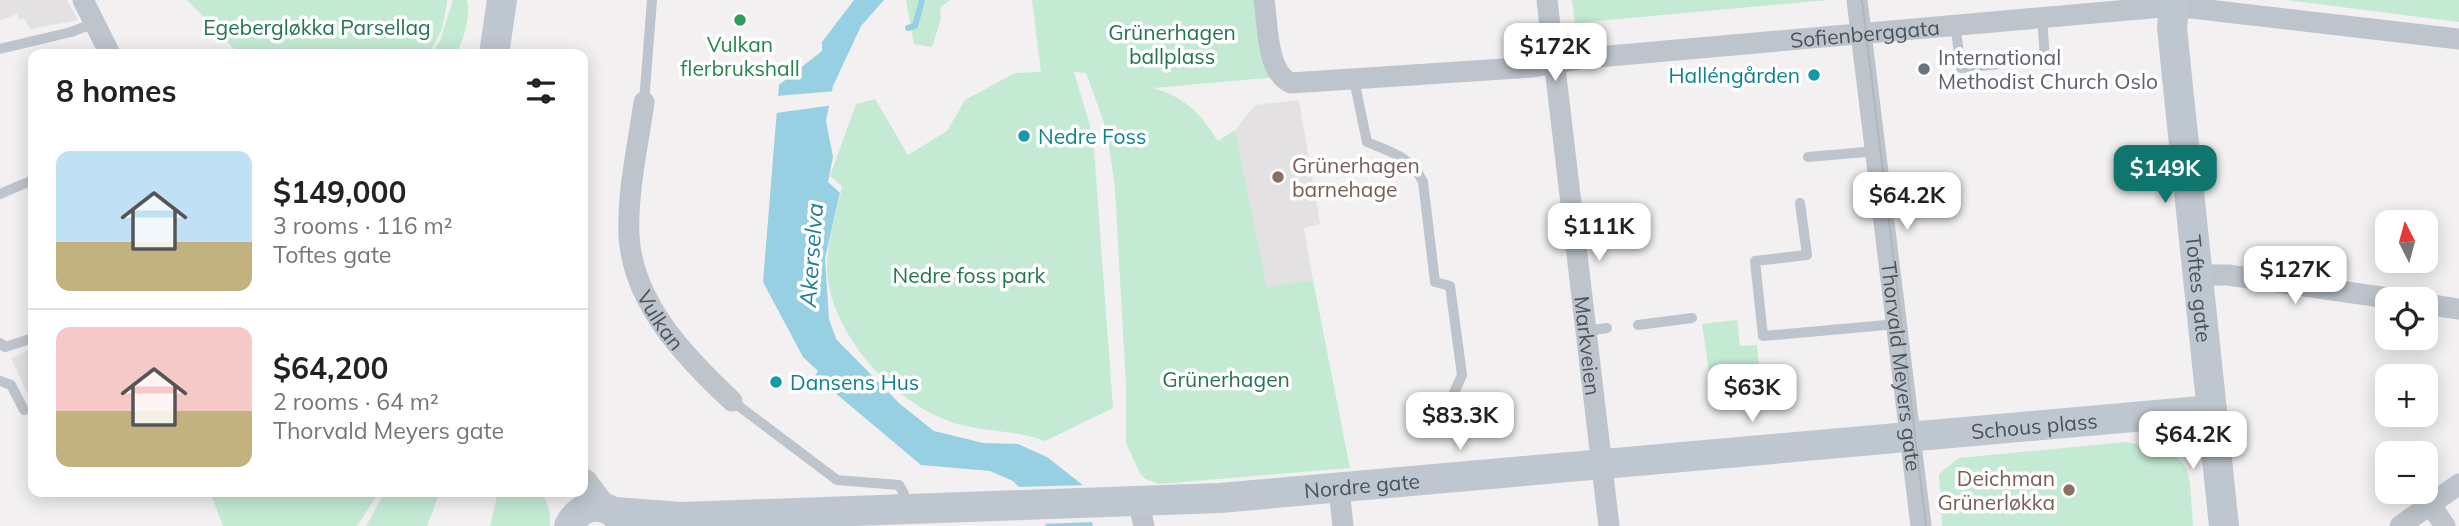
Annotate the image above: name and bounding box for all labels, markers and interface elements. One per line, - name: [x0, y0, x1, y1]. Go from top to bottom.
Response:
- marker: Vulkan flerbrukshall: [732, 12, 748, 28]
- park label: Egebergløkka Parsellag: [203, 14, 431, 40]
- street label: Sofienberggata: [1789, 14, 1941, 53]
- park label: Grünerhagen ballplass: [1108, 19, 1236, 69]
- pin: $172K: [1506, 24, 1604, 83]
- place label: Vulkan flerbrukshall: [680, 31, 800, 81]
- text: $172K: [1520, 31, 1590, 60]
- place label: International Methodist Church Oslo: [1938, 44, 2158, 94]
- marker: International Methodist Church Oslo: [1916, 61, 1932, 77]
- place label: Halléngården: [1669, 62, 1800, 88]
- marker: Halléngården: [1806, 67, 1822, 83]
- text: 8 homes: [56, 72, 177, 110]
- icon: filters: [522, 72, 560, 110]
- place label: Nedre Foss: [1038, 123, 1146, 149]
- marker: Nedre Foss: [1016, 128, 1032, 144]
- pin: $149K: [2116, 146, 2214, 205]
- place label: Grünerhagen barnehage: [1292, 152, 1420, 202]
- text: $149K: [2130, 153, 2200, 182]
- marker: Grünerhagen barnehage: [1270, 169, 1286, 185]
- text: $149,000: [273, 173, 406, 211]
- pin: $64.2K: [1850, 173, 1964, 232]
- icon: home: [112, 179, 196, 263]
- text: $64.2K: [1869, 180, 1945, 209]
- water label: Akerselva: [793, 202, 829, 309]
- pin: $111K: [1550, 204, 1648, 263]
- north arrow: [2375, 210, 2438, 273]
- map controls: [2375, 210, 2438, 504]
- text: 3 rooms · 116 m²: [273, 211, 453, 240]
- text: $111K: [1564, 211, 1634, 240]
- street label: Toftes gate: [2181, 233, 2218, 344]
- text: Toftes gate: [273, 240, 391, 269]
- pin: $127K: [2246, 246, 2344, 306]
- text: $127K: [2260, 254, 2330, 283]
- street label: Thorvald Meyers gate: [1876, 260, 1927, 473]
- park label: Nedre foss park: [893, 262, 1046, 288]
- street label: Vulkan: [632, 286, 690, 355]
- button: locate: [2375, 287, 2438, 350]
- street label: Markveien: [1569, 294, 1606, 397]
- text: $64,200: [273, 349, 388, 387]
- icon: home: [112, 355, 196, 439]
- pin: $63K: [1711, 364, 1793, 424]
- button: +: [2375, 364, 2438, 427]
- park label: Grünerhagen: [1162, 366, 1290, 392]
- place label: Dansens Hus: [790, 369, 919, 395]
- text: $63K: [1724, 372, 1780, 401]
- marker: Dansens Hus: [768, 374, 784, 390]
- text: 2 rooms · 64 m²: [273, 387, 439, 416]
- pin: $83.3K: [1403, 392, 1517, 452]
- text: $83.3K: [1422, 400, 1498, 429]
- street label: Schous plass: [1970, 407, 2099, 444]
- pin: $64.2K: [2136, 412, 2250, 471]
- text: Thorvald Meyers gate: [273, 416, 504, 445]
- text: $64.2K: [2155, 419, 2231, 448]
- button: −: [2375, 441, 2438, 504]
- place label: Deichman Grünerløkka: [1937, 465, 2055, 515]
- street label: Nordre gate: [1303, 467, 1421, 503]
- marker: Deichman Grünerløkka: [2061, 482, 2077, 498]

